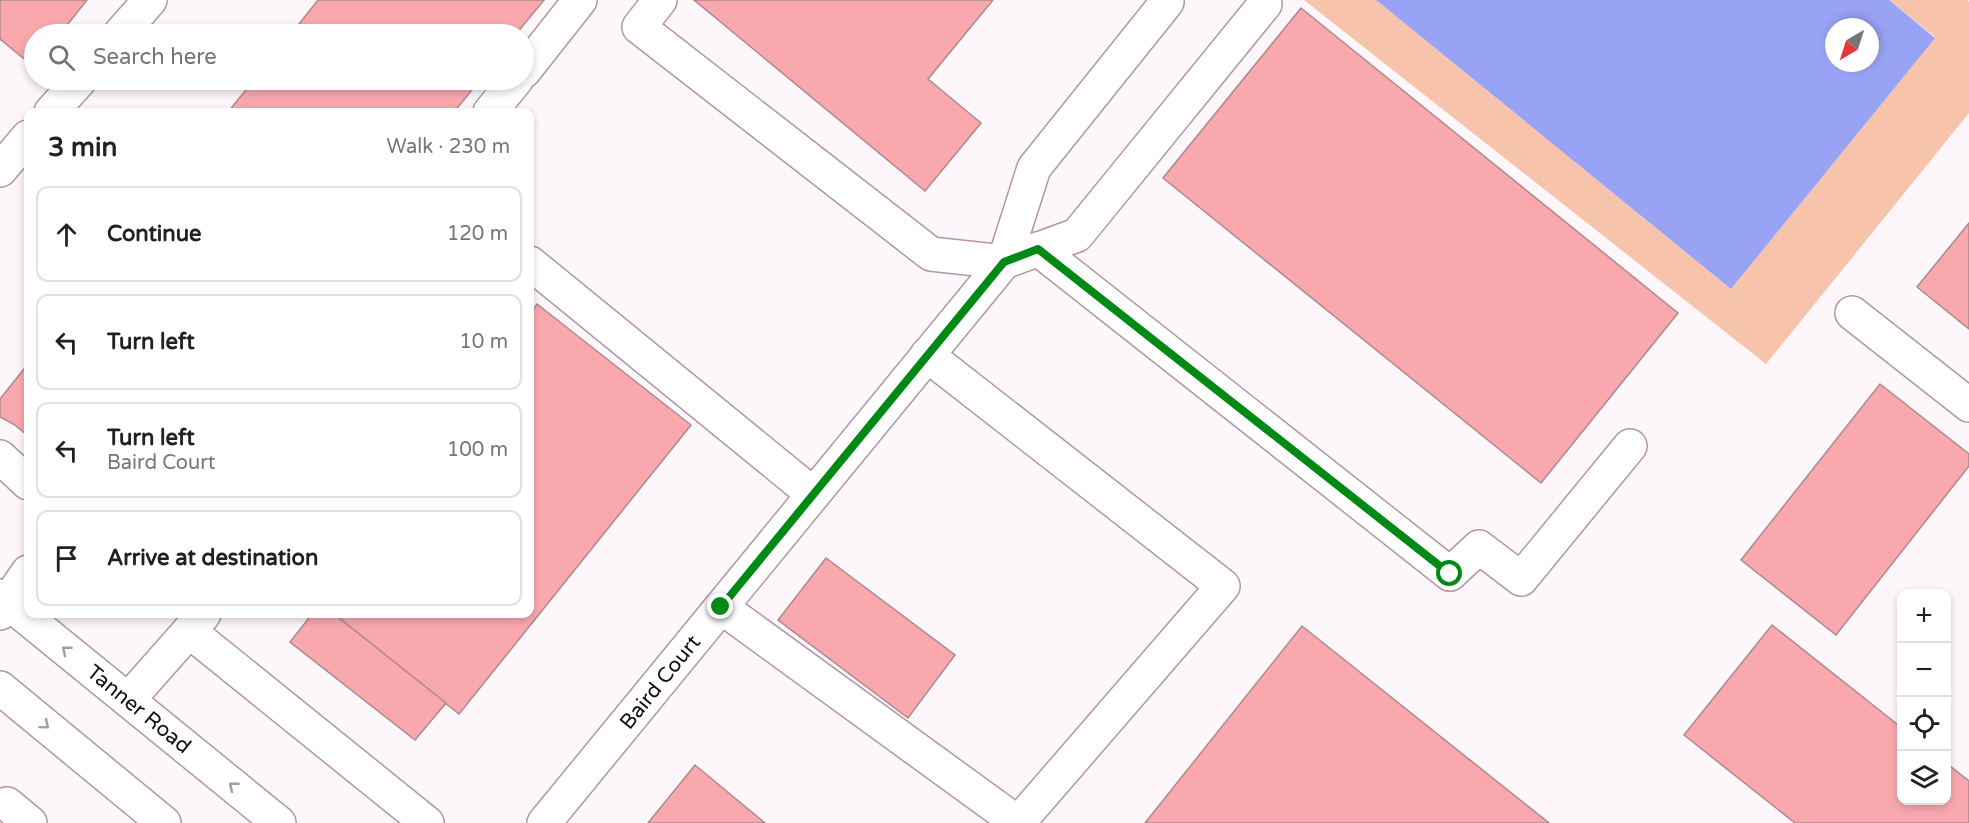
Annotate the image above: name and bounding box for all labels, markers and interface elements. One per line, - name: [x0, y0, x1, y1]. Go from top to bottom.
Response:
- north arrow: [1825, 18, 1879, 72]
- search box: [24, 24, 534, 90]
- icon: search: [45, 41, 78, 74]
- text: Search here: [93, 44, 217, 70]
- text: 3 min: [48, 132, 117, 163]
- text: Walk · 230 m: [387, 135, 510, 159]
- icon: ahead: [50, 218, 83, 251]
- text: Continue: [107, 221, 202, 247]
- text: 120 m: [447, 222, 508, 246]
- icon: left: [50, 326, 83, 359]
- text: Turn left: [107, 329, 195, 355]
- text: 10 m: [459, 330, 508, 354]
- text: Turn left: [107, 425, 195, 451]
- icon: left: [50, 434, 83, 467]
- text: 100 m: [447, 438, 508, 462]
- text: Baird Court: [107, 451, 215, 475]
- icon: arrive: [50, 542, 83, 575]
- text: Arrive at destination: [107, 545, 318, 571]
- route start: [1436, 560, 1462, 586]
- map controls: [1897, 589, 1951, 805]
- button: +: [1897, 589, 1951, 643]
- route end: [707, 593, 733, 619]
- street label: Baird Court: [615, 630, 706, 734]
- button: −: [1897, 643, 1951, 697]
- one-way arrow: [62, 646, 73, 657]
- street label: Tanner Road: [82, 660, 196, 759]
- button: locate: [1897, 697, 1951, 751]
- one-way arrow: [38, 718, 49, 729]
- button: layers: [1897, 751, 1951, 805]
- one-way arrow: [229, 782, 240, 793]

